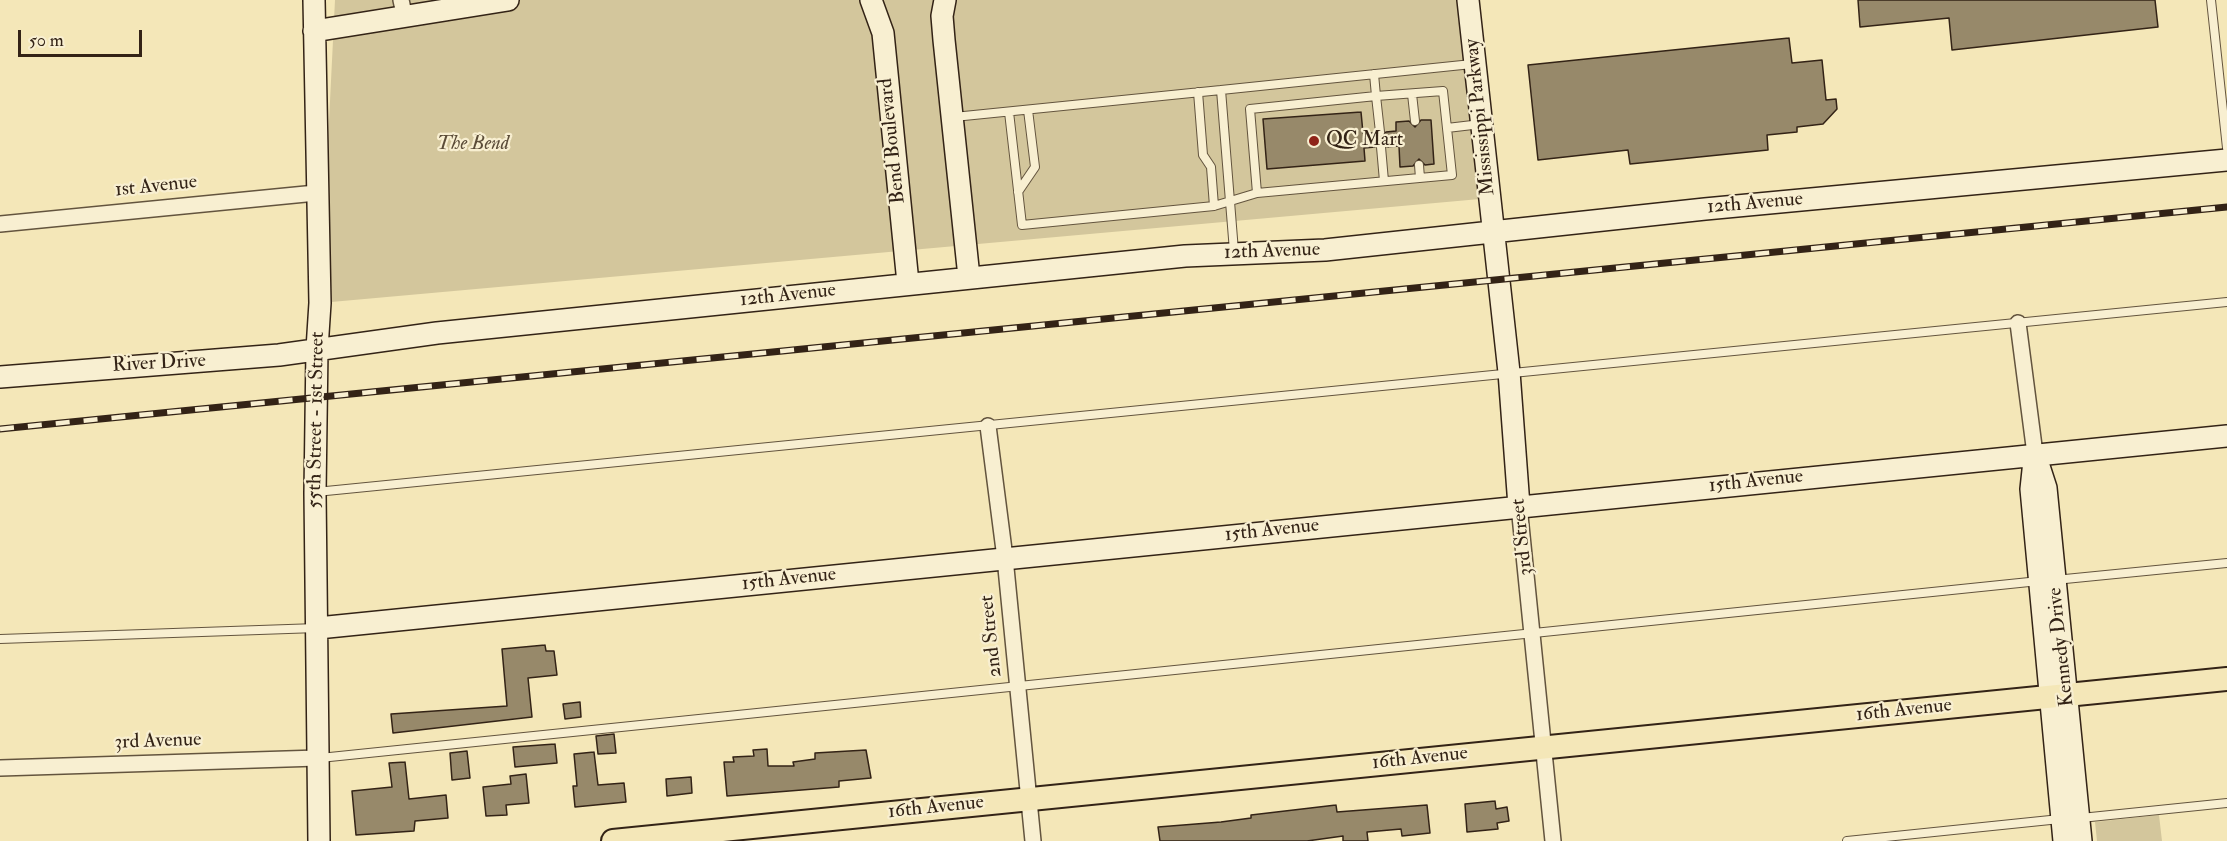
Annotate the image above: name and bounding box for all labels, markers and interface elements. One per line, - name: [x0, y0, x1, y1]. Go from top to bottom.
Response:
- scale bar: [21, 18, 146, 56]
- text: 50 m: [29, 29, 64, 52]
- street label: Mississippi Parkway: [1461, 37, 1501, 197]
- street label: Bend Boulevard: [874, 77, 912, 205]
- place label: QC Mart: [1326, 129, 1403, 153]
- park label: The Bend: [437, 133, 509, 157]
- marker: QC Mart: [1307, 134, 1321, 148]
- street label: 1st Avenue: [114, 171, 198, 203]
- street label: 12th Avenue: [1706, 188, 1804, 220]
- street label: 12th Avenue: [1223, 238, 1321, 266]
- street label: 12th Avenue: [739, 279, 837, 313]
- street label: 55th Street - 1st Street: [303, 331, 331, 509]
- street label: River Drive: [112, 350, 206, 378]
- street label: 15th Avenue: [1708, 465, 1804, 499]
- street label: 3rd Street: [1507, 497, 1539, 577]
- street label: 15th Avenue: [1224, 514, 1320, 548]
- street label: 15th Avenue: [741, 563, 837, 597]
- street label: Kennedy Drive: [2044, 586, 2080, 708]
- street label: 2nd Street: [976, 594, 1008, 678]
- street label: 16th Avenue: [1855, 694, 1953, 728]
- street label: 3rd Avenue: [114, 728, 202, 756]
- street label: 16th Avenue: [1371, 742, 1469, 776]
- street label: 16th Avenue: [887, 791, 985, 825]

